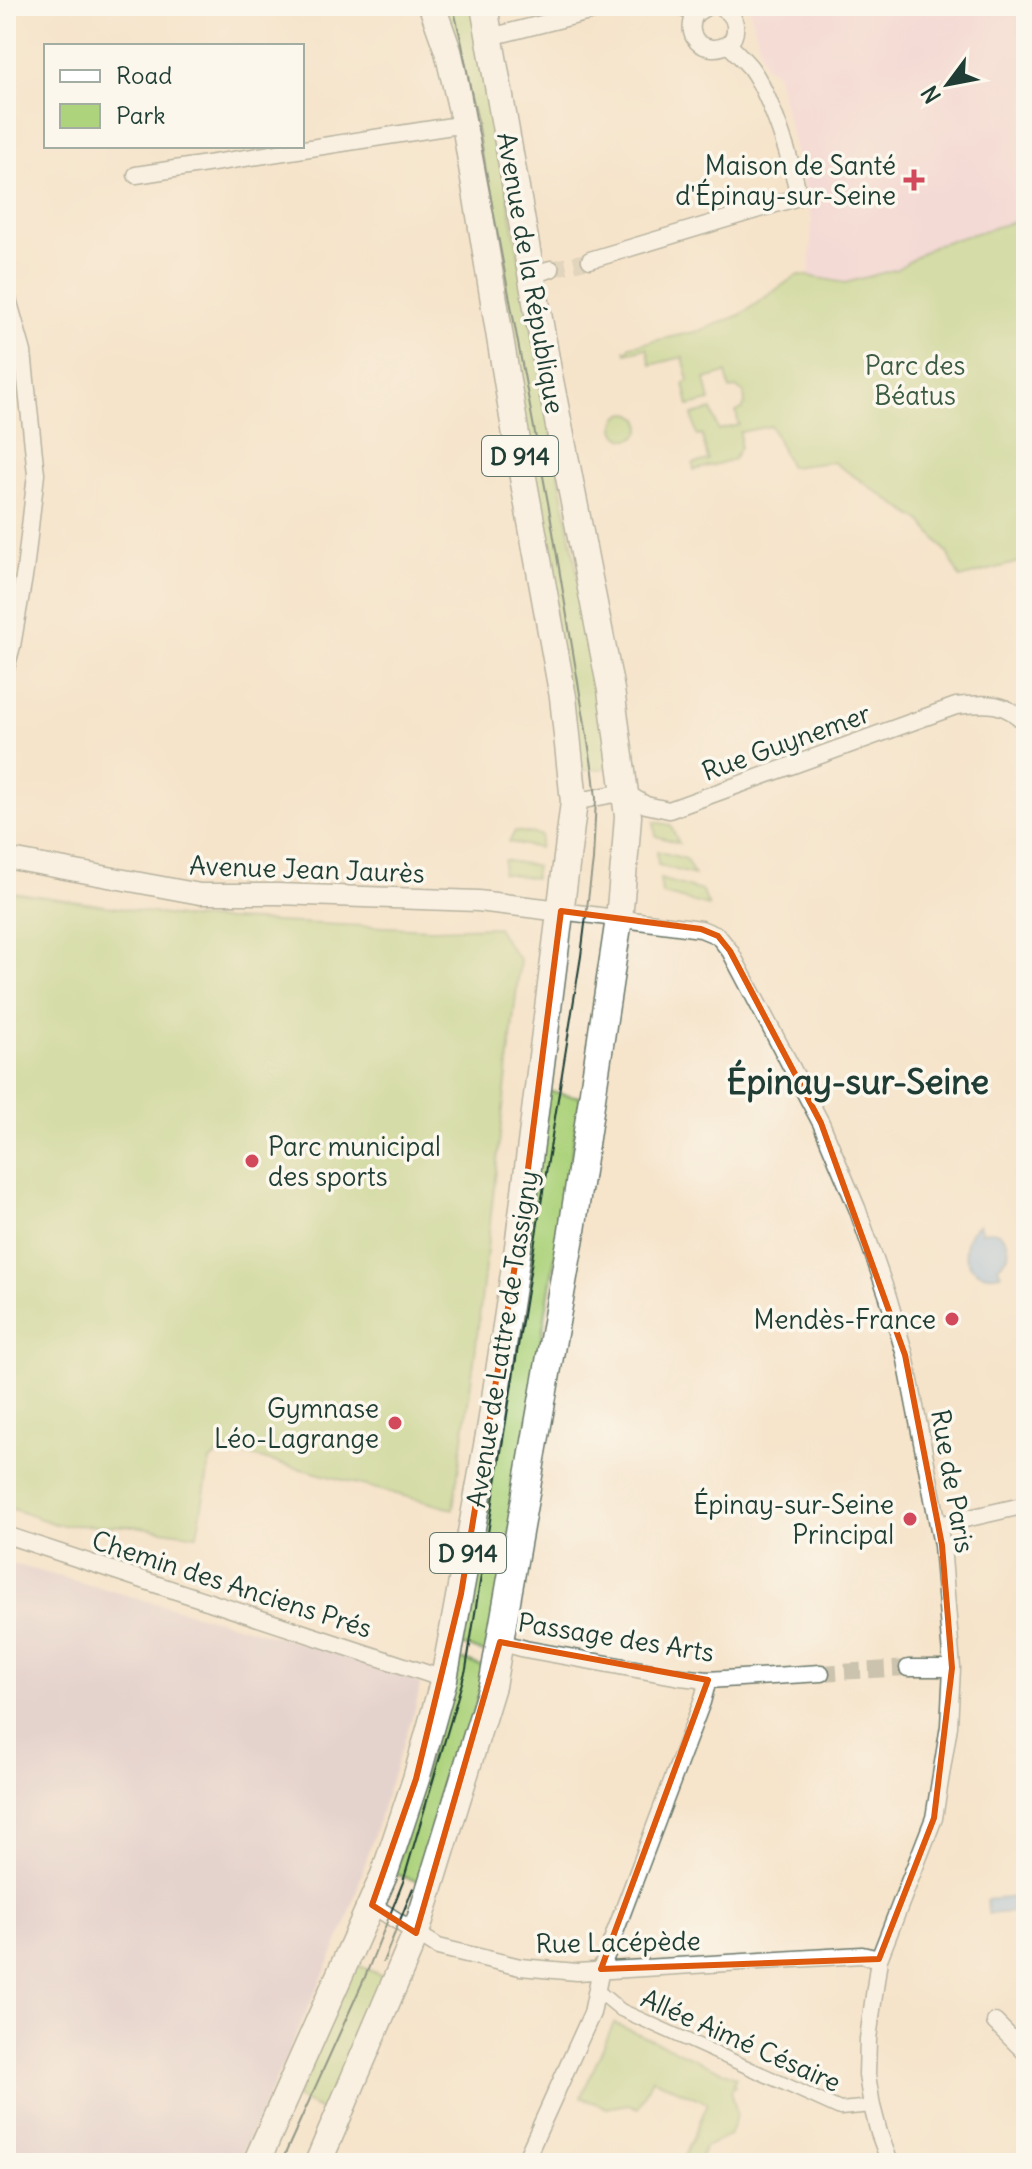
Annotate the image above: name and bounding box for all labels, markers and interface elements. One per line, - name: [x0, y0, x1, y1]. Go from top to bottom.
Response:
- legend: [44, 44, 304, 148]
- north arrow: [908, 44, 988, 124]
- text: Road: [116, 60, 172, 90]
- text: N: [915, 81, 947, 108]
- text: Park: [116, 100, 166, 130]
- street label: Avenue de la République: [490, 130, 572, 416]
- place label: Maison de Santé d'Épinay-sur-Seine: [675, 149, 896, 212]
- marker: Maison de Santé d'Épinay-sur-Seine: [903, 169, 925, 191]
- park label: Parc des Béatus: [865, 349, 965, 412]
- road number: D 914: [482, 436, 558, 476]
- street label: Rue Guynemer: [697, 696, 875, 788]
- street label: Avenue Jean Jaurès: [189, 848, 425, 890]
- district label: Épinay-sur-Seine: [727, 1059, 989, 1103]
- place label: Parc municipal des sports: [268, 1130, 441, 1193]
- marker: Parc municipal des sports: [243, 1152, 261, 1170]
- street label: Avenue de Lattre de Tassigny: [459, 1168, 545, 1510]
- place label: Mendès-France: [754, 1303, 936, 1336]
- marker: Mendès-France: [943, 1310, 961, 1328]
- place label: Gymnase Léo-Lagrange: [214, 1392, 379, 1455]
- street label: Rue de Paris: [924, 1407, 982, 1555]
- marker: Gymnase Léo-Lagrange: [386, 1414, 404, 1432]
- place label: Épinay-sur-Seine Principal: [693, 1487, 894, 1551]
- marker: Épinay-sur-Seine Principal: [901, 1510, 919, 1528]
- street label: Chemin des Anciens Prés: [88, 1523, 376, 1645]
- road number: D 914: [430, 1533, 506, 1573]
- street label: Passage des Arts: [516, 1605, 716, 1669]
- street label: Rue Lacépède: [535, 1924, 701, 1960]
- street label: Allée Aimé Césaire: [636, 1981, 846, 2099]

